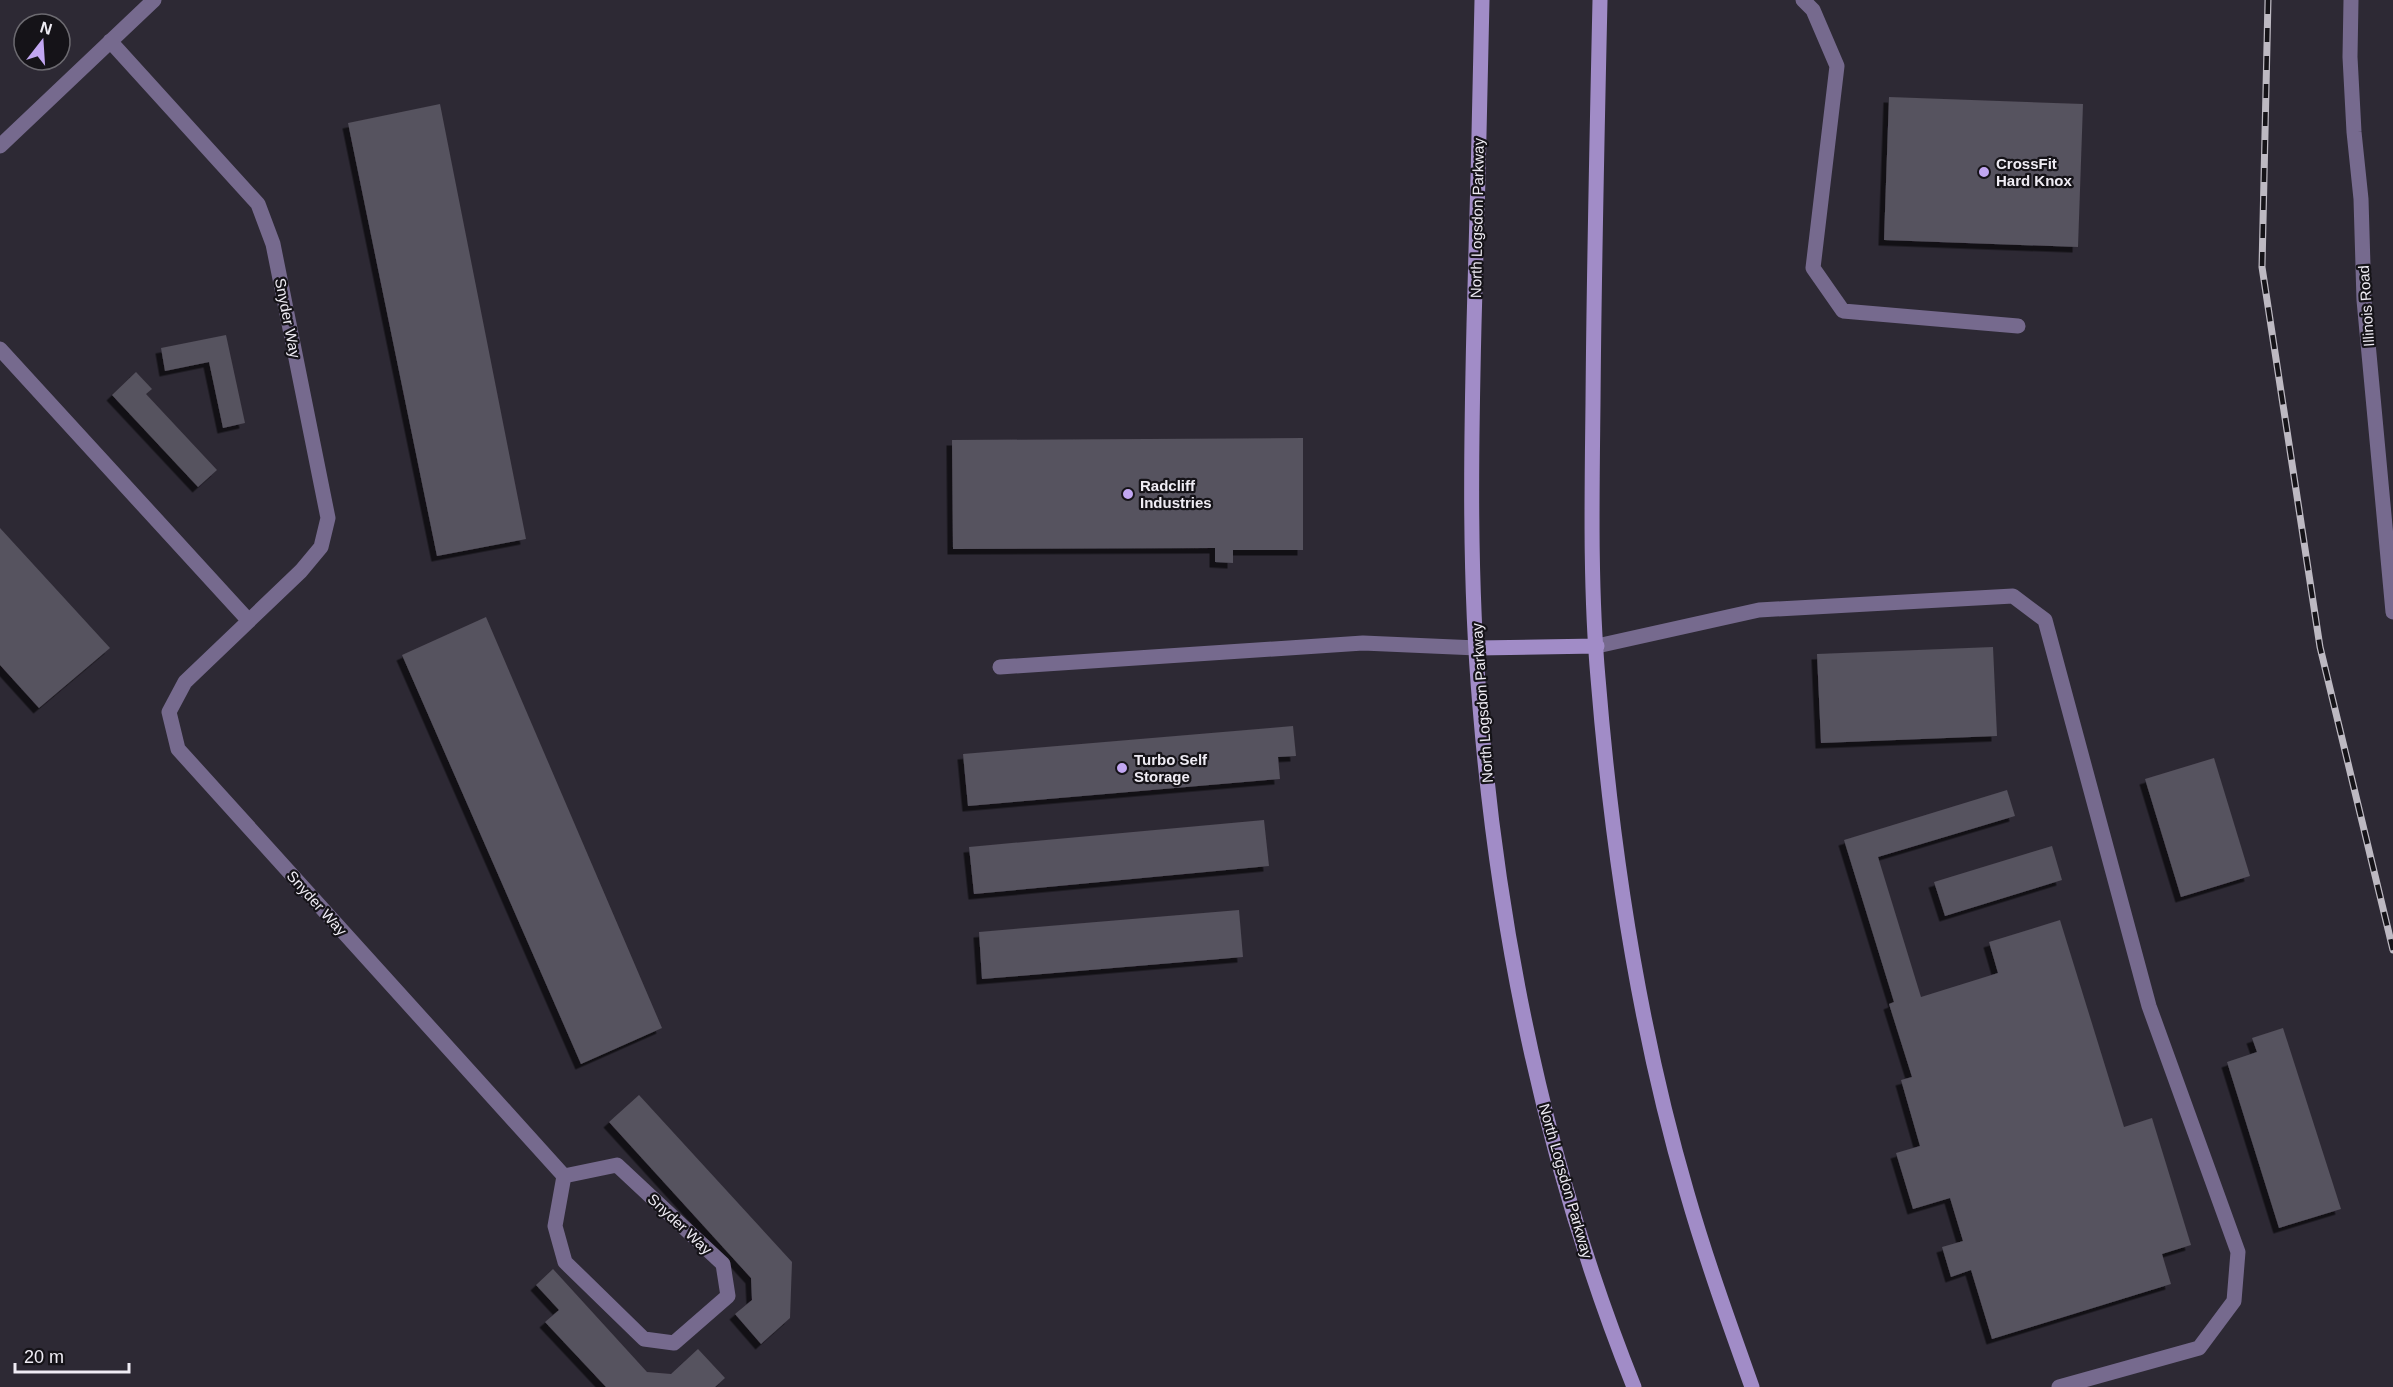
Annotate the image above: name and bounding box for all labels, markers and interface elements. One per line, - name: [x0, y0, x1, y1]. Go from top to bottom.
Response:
- north arrow: [12, 12, 72, 72]
- text: N: [38, 18, 54, 38]
- street label: North Logsdon Parkway: [1467, 137, 1487, 298]
- place label: CrossFit Hard Knox: [1996, 155, 2073, 189]
- marker: CrossFit Hard Knox: [1977, 165, 1991, 179]
- street label: Illinois Road: [2355, 265, 2377, 347]
- street label: Snyder Way: [272, 277, 304, 360]
- place label: Radcliff Industries: [1140, 477, 1212, 511]
- marker: Radcliff Industries: [1121, 487, 1135, 501]
- street label: North Logsdon Parkway: [1468, 622, 1496, 783]
- place label: Turbo Self Storage: [1134, 751, 1208, 785]
- marker: Turbo Self Storage: [1115, 761, 1129, 775]
- street label: Snyder Way: [284, 867, 351, 939]
- street label: North Logsdon Parkway: [1536, 1102, 1596, 1261]
- street label: Snyder Way: [645, 1190, 716, 1258]
- scale bar: [15, 1336, 129, 1374]
- text: 20 m: [24, 1347, 64, 1367]

